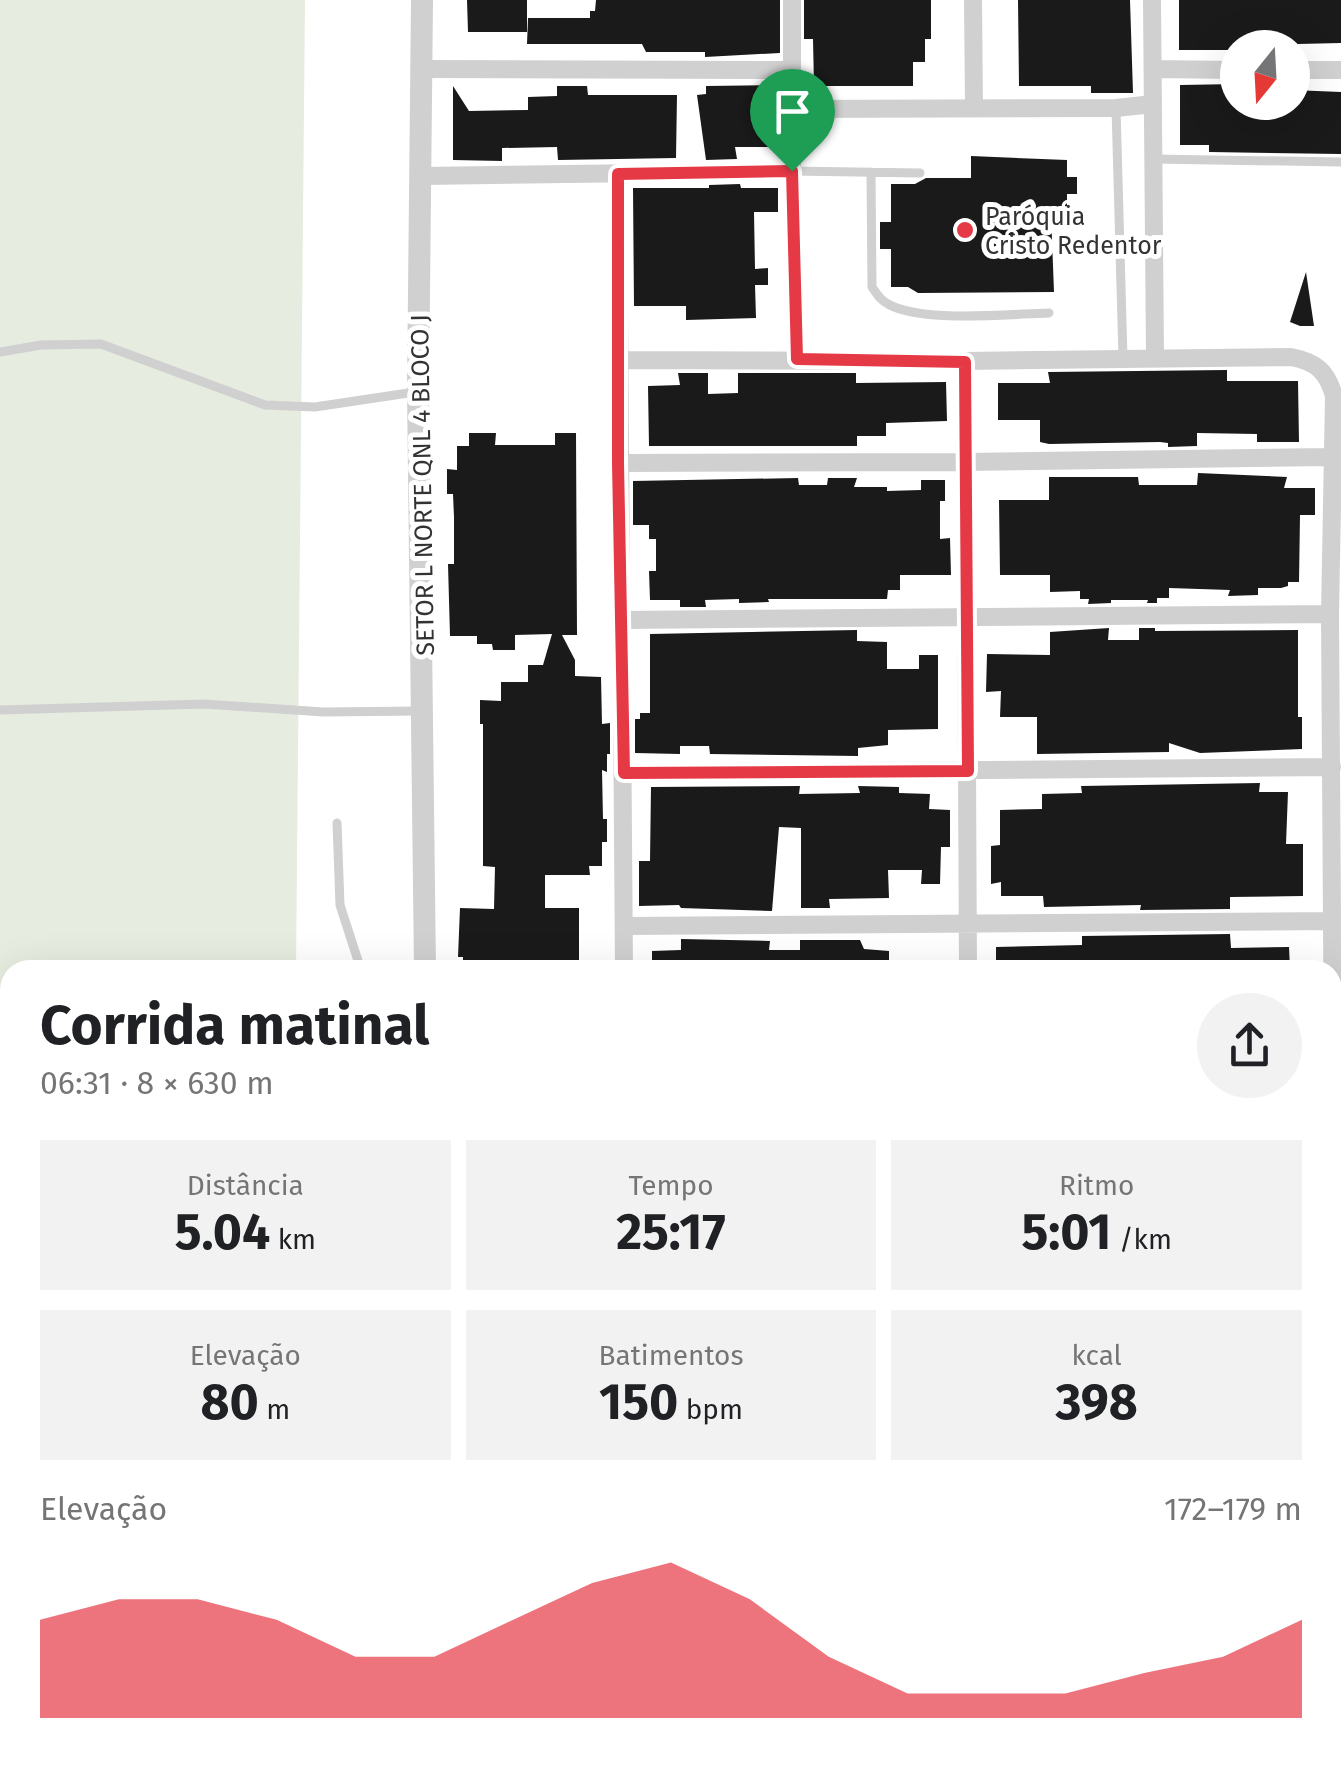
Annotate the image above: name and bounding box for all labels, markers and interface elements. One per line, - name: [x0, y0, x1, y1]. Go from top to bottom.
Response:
- north arrow: [1220, 30, 1310, 120]
- map controls: [1220, 30, 1310, 120]
- pin: [750, 69, 835, 172]
- icon: arrive: [765, 84, 820, 139]
- place label: Paróquia Cristo Redentor: [985, 202, 1162, 261]
- marker: Paróquia Cristo Redentor: [954, 219, 976, 241]
- street label: SETOR L NORTE QNL 4 BLOCO J: [405, 314, 441, 656]
- text: Corrida matinal: [40, 993, 429, 1059]
- button: share: [1197, 993, 1302, 1098]
- text: 06:31 · 8 × 630 m: [40, 1064, 274, 1102]
- text: Distância: [187, 1169, 304, 1202]
- text: Tempo: [628, 1169, 714, 1202]
- text: Ritmo: [1059, 1169, 1134, 1202]
- text: 5.04: [175, 1202, 270, 1262]
- text: 25:17: [616, 1202, 726, 1262]
- text: 5:01: [1021, 1202, 1112, 1262]
- text: km: [270, 1223, 316, 1256]
- text: /km: [1112, 1223, 1172, 1256]
- text: Elevação: [190, 1339, 301, 1372]
- text: Batimentos: [598, 1339, 744, 1372]
- text: kcal: [1071, 1339, 1122, 1372]
- text: 80: [200, 1372, 259, 1432]
- text: 150: [599, 1372, 678, 1432]
- text: 398: [1055, 1372, 1138, 1432]
- text: m: [259, 1393, 290, 1426]
- text: bpm: [678, 1393, 743, 1426]
- text: Elevação: [40, 1490, 167, 1528]
- text: 172–179 m: [1164, 1490, 1302, 1528]

